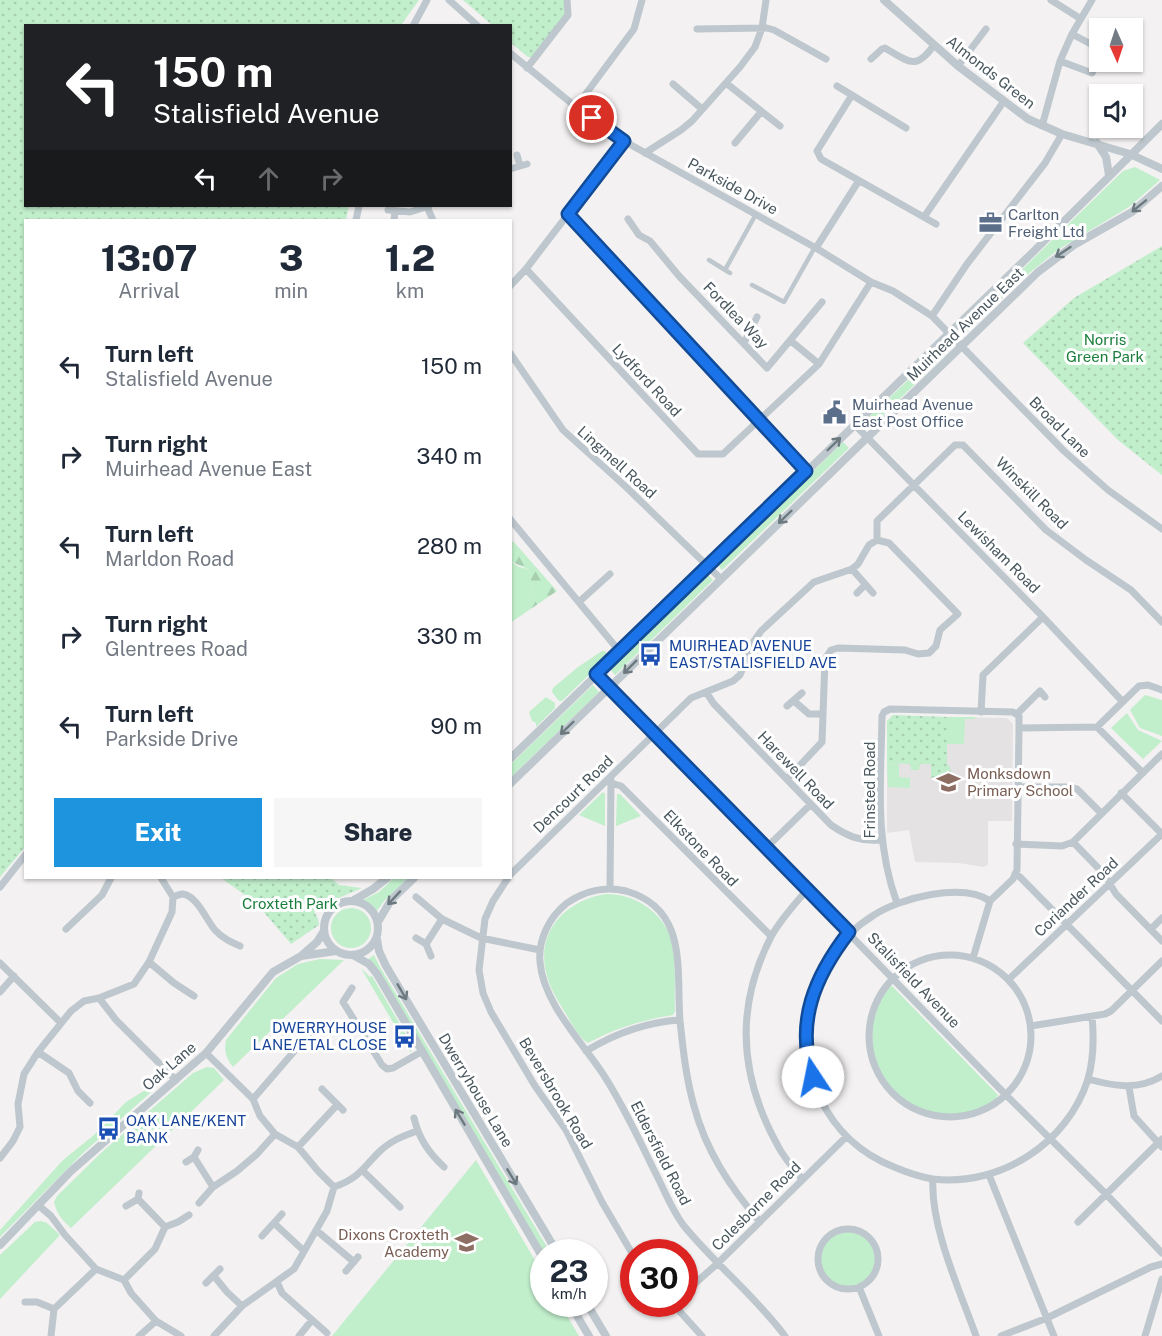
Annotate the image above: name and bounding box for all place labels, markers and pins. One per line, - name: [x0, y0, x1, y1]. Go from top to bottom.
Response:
- pin: [566, 92, 617, 143]
- place label: Carlton Freight Ltd: [1008, 206, 1084, 240]
- office icon: Carlton Freight Ltd: [977, 210, 1003, 236]
- place label: Muirhead Avenue East Post Office: [852, 396, 973, 430]
- public building icon: Muirhead Avenue East Post Office: [821, 400, 847, 426]
- place label: MUIRHEAD AVENUE EAST/STALISFIELD AVE: [669, 637, 837, 671]
- bus stop icon: MUIRHEAD AVENUE EAST/STALISFIELD AVE: [638, 641, 664, 667]
- place label: Monksdown Primary School: [967, 765, 1073, 799]
- school or university icon: Monksdown Primary School: [936, 769, 962, 795]
- place label: DWERRYHOUSE LANE/ETAL CLOSE: [253, 1019, 387, 1053]
- bus stop icon: DWERRYHOUSE LANE/ETAL CLOSE: [392, 1023, 418, 1049]
- place label: OAK LANE/KENT BANK: [126, 1112, 246, 1146]
- bus stop icon: OAK LANE/KENT BANK: [95, 1116, 121, 1142]
- place label: Dixons Croxteth Academy: [338, 1226, 449, 1260]
- school or university icon: Dixons Croxteth Academy: [454, 1230, 480, 1256]

